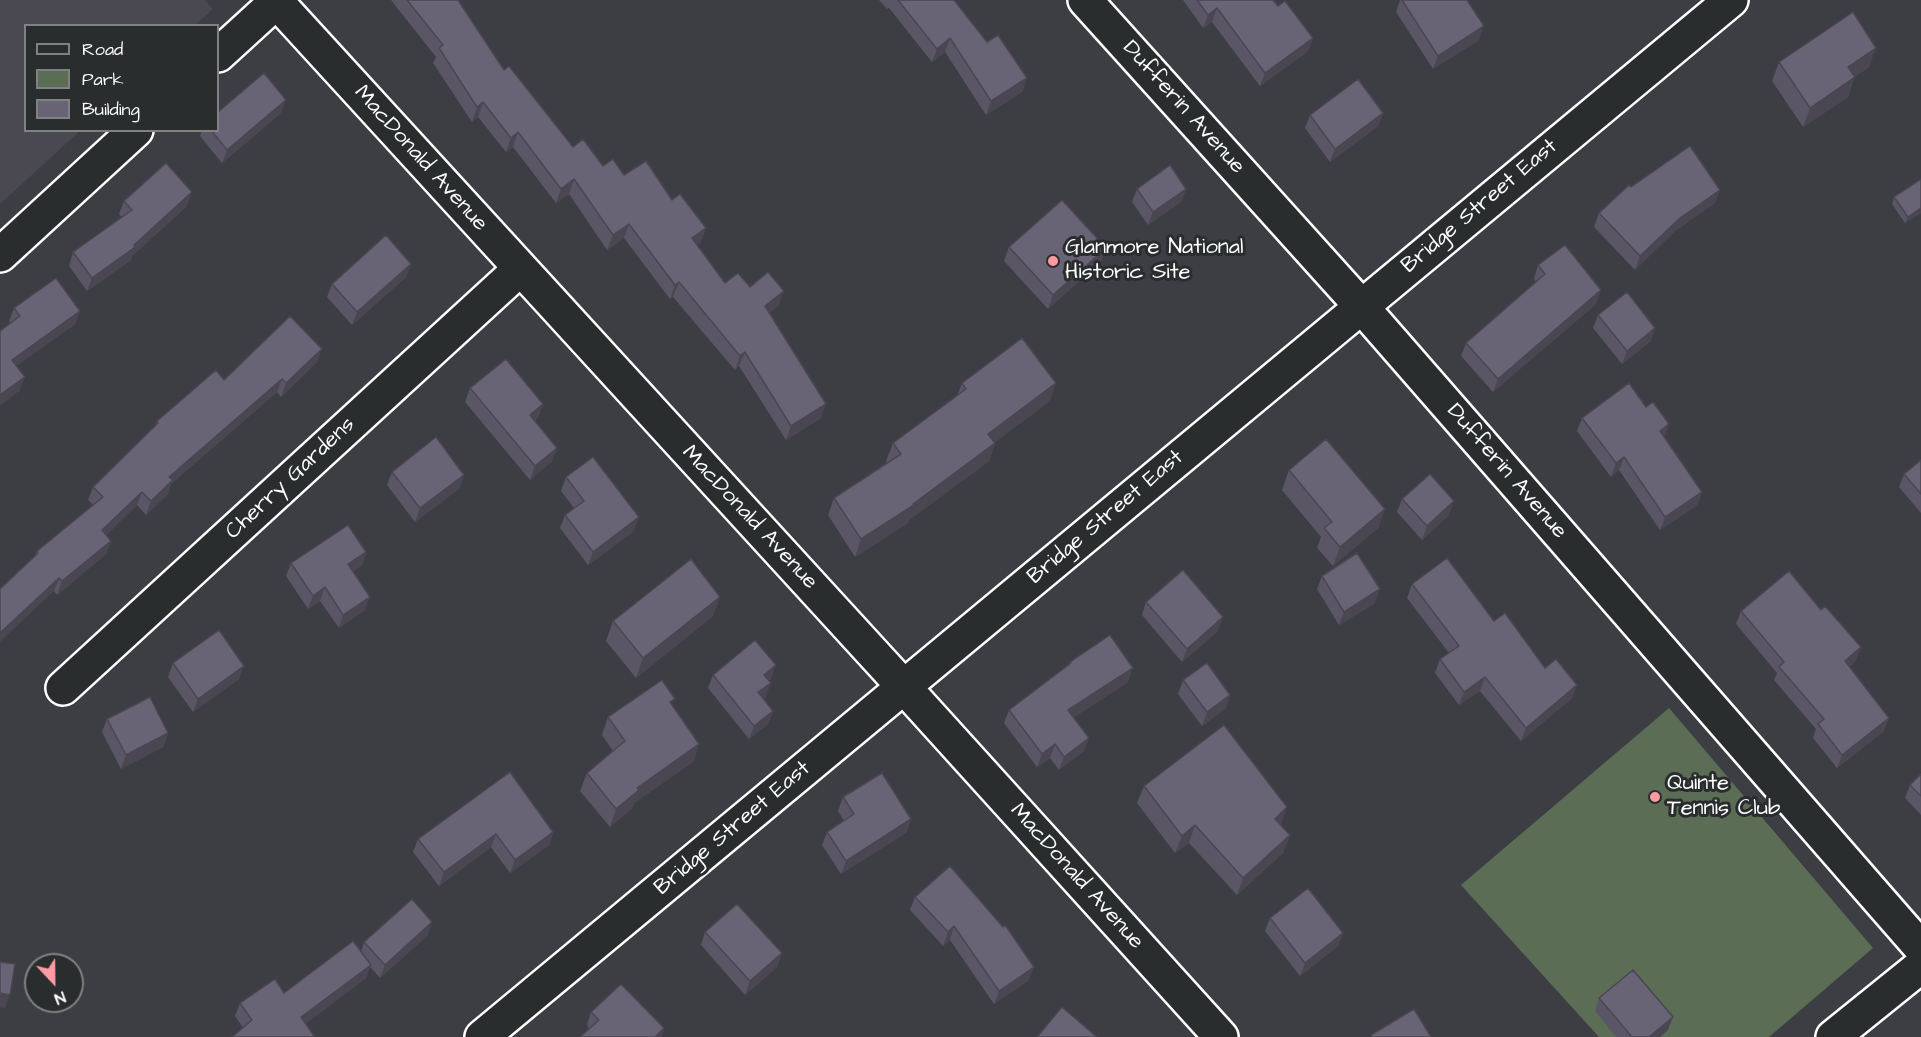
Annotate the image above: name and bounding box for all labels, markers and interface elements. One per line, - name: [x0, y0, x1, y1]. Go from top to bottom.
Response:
- legend: [24, 24, 219, 132]
- street label: Dufferin Avenue: [1116, 36, 1250, 180]
- text: Road: [82, 37, 123, 62]
- text: Park: [82, 67, 124, 92]
- street label: MacDonald Avenue: [348, 81, 492, 237]
- text: Building: [82, 97, 140, 122]
- street label: Bridge Street East: [1397, 134, 1563, 280]
- place label: Glanmore National Historic Site: [1065, 235, 1243, 286]
- marker: Glanmore National Historic Site: [1046, 254, 1060, 268]
- street label: Dufferin Avenue: [1440, 399, 1572, 545]
- street label: Cherry Gardens: [221, 412, 361, 546]
- street label: MacDonald Avenue: [676, 441, 822, 595]
- street label: Bridge Street East: [1023, 445, 1189, 591]
- street label: Bridge Street East: [650, 756, 816, 902]
- place label: Quinte Tennis Club: [1667, 771, 1780, 822]
- marker: Quinte Tennis Club: [1648, 790, 1662, 804]
- street label: MacDonald Avenue: [1004, 799, 1148, 955]
- north arrow: [24, 953, 84, 1013]
- text: N: [51, 986, 69, 1010]

